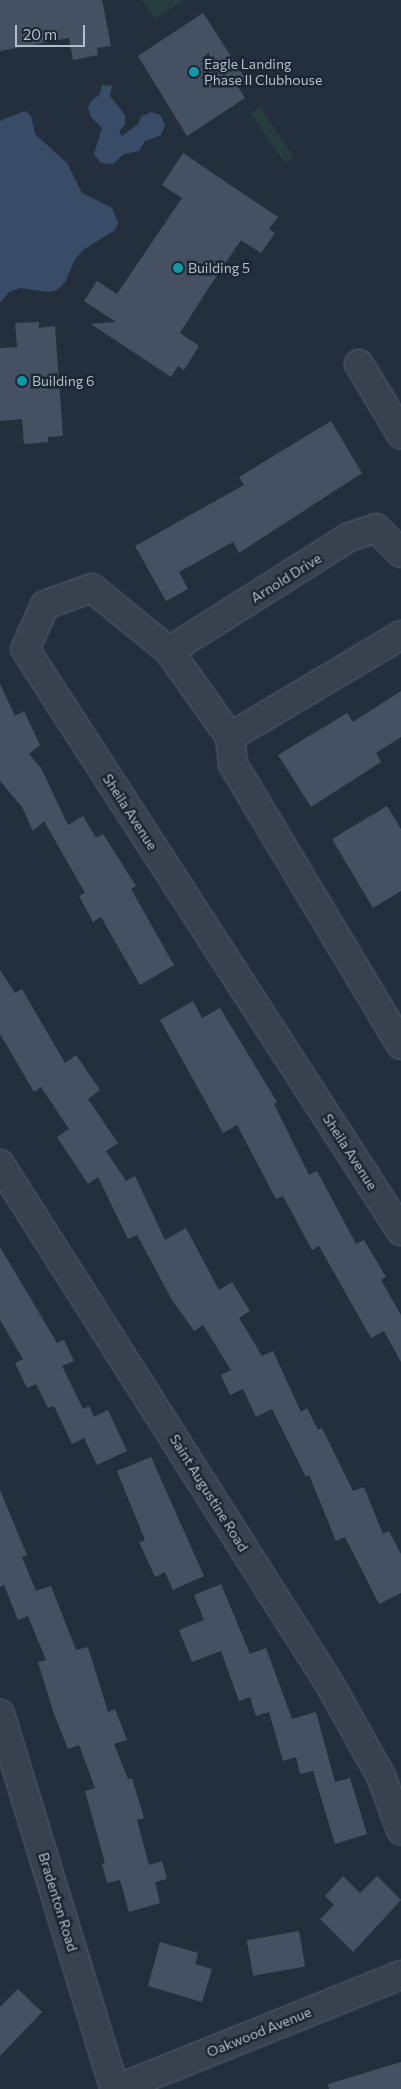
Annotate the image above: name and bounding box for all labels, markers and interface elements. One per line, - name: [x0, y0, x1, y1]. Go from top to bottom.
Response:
- scale bar: [18, 15, 88, 47]
- text: 20 m: [23, 25, 57, 43]
- place label: Eagle Landing Phase II Clubhouse: [204, 56, 322, 88]
- marker: Eagle Landing Phase II Clubhouse: [188, 66, 200, 78]
- place label: Building 5: [188, 260, 250, 276]
- marker: Building 5: [172, 262, 184, 274]
- place label: Building 6: [32, 373, 94, 389]
- marker: Building 6: [16, 375, 28, 387]
- street label: Arnold Drive: [248, 550, 324, 606]
- street label: Sheila Avenue: [99, 771, 161, 853]
- street label: Sheila Avenue: [319, 1111, 381, 1193]
- street label: Saint Augustine Road: [166, 1431, 252, 1555]
- street label: Bradenton Road: [35, 1850, 81, 1954]
- street label: Oakwood Avenue: [204, 2003, 314, 2061]

